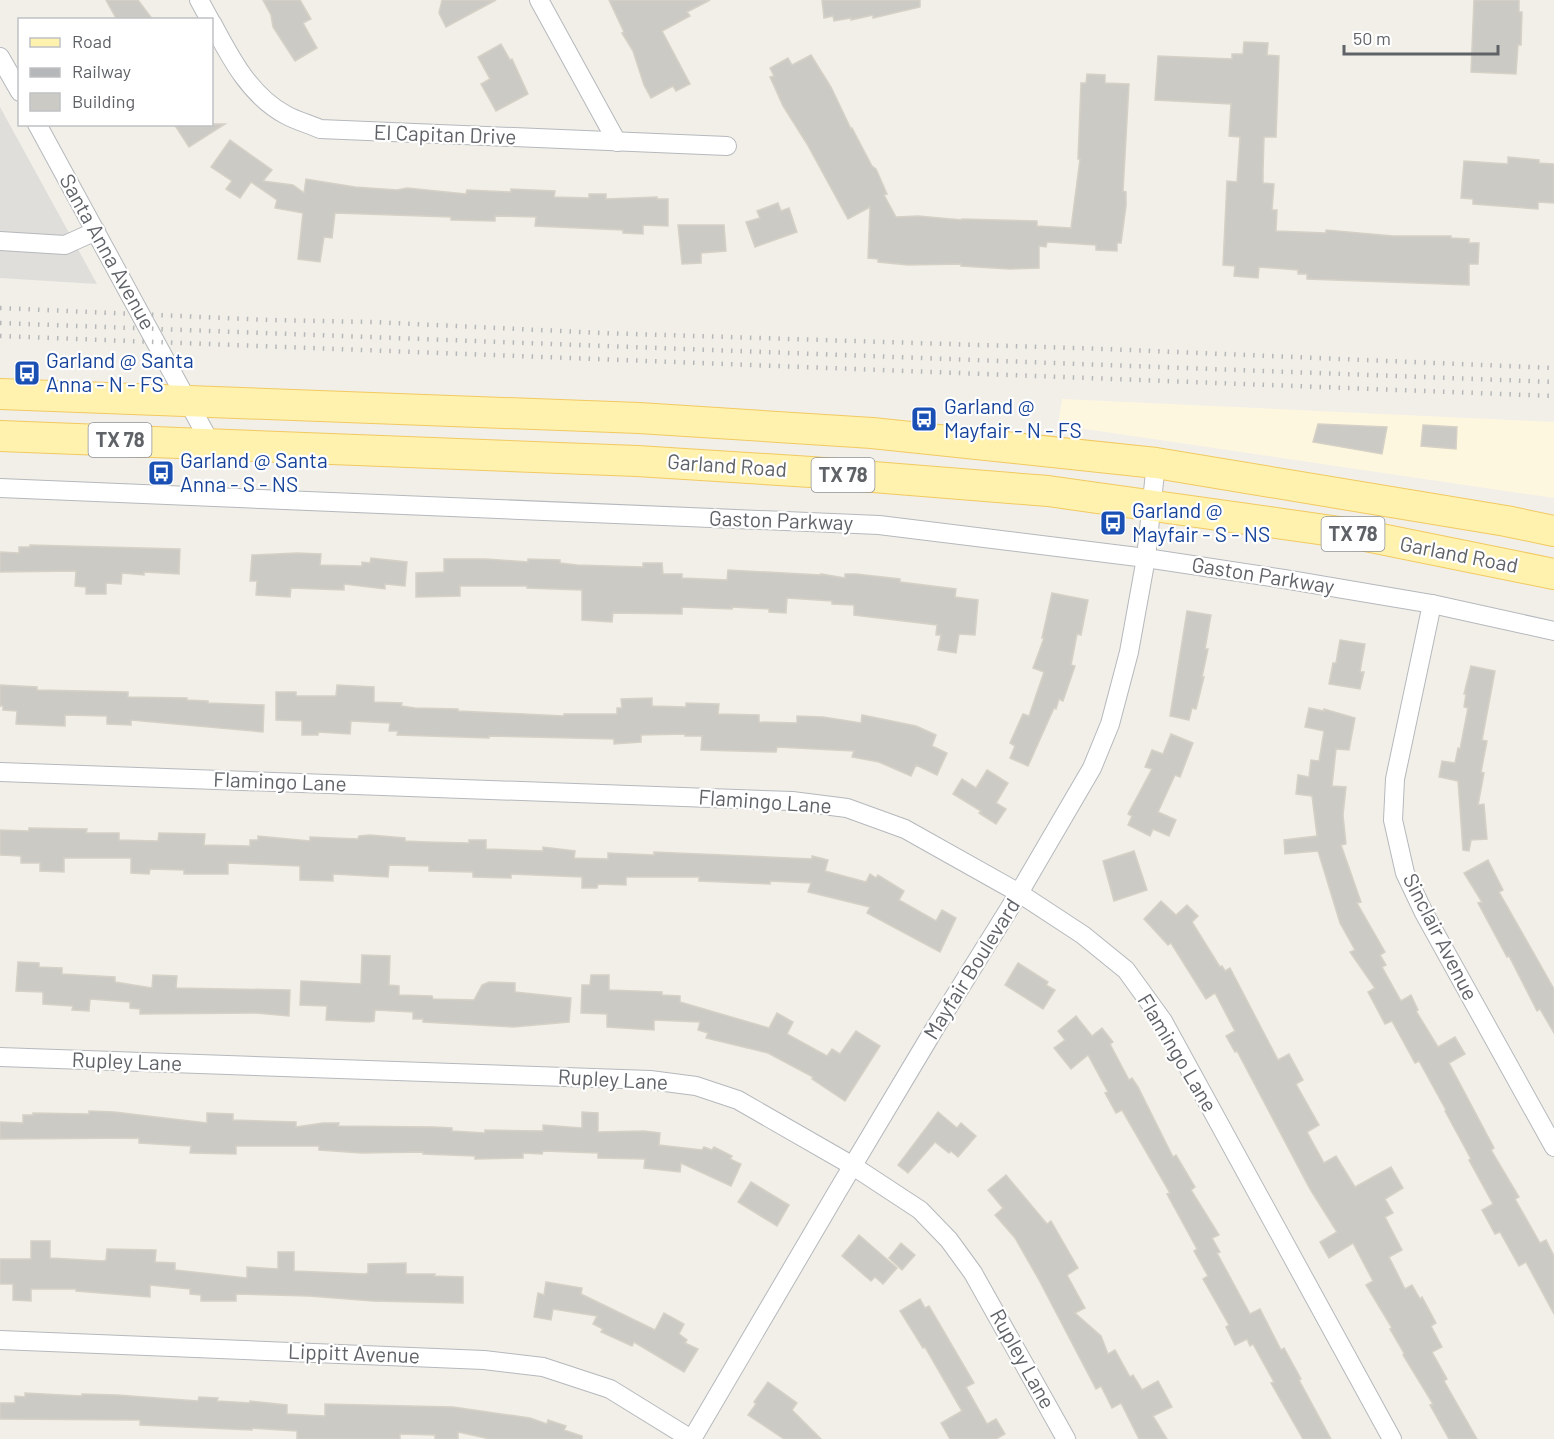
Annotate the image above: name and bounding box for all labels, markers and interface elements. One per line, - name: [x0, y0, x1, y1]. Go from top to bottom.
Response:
- legend: [18, 18, 213, 126]
- scale bar: [1344, 18, 1498, 56]
- text: 50 m: [1353, 27, 1391, 49]
- text: Road: [72, 30, 112, 52]
- text: Railway: [72, 60, 131, 82]
- text: Building: [72, 90, 135, 112]
- street label: El Capitan Drive: [373, 119, 517, 148]
- street label: Santa Anna Avenue: [55, 169, 161, 333]
- place label: Garland @ Santa Anna - N - FS: [46, 347, 194, 396]
- bus stop icon: Garland @ Santa Anna - N - FS: [12, 358, 42, 388]
- place label: Garland @ Mayfair - N - FS: [944, 393, 1082, 442]
- bus stop icon: Garland @ Mayfair - N - FS: [909, 404, 939, 434]
- road number: TX 78: [88, 423, 152, 457]
- place label: Garland @ Santa Anna - S - NS: [180, 447, 328, 496]
- street label: Garland Road: [666, 448, 788, 481]
- bus stop icon: Garland @ Santa Anna - S - NS: [146, 458, 176, 488]
- road number: TX 78: [812, 458, 874, 492]
- place label: Garland @ Mayfair - S - NS: [1132, 497, 1270, 546]
- street label: Gaston Parkway: [709, 504, 854, 535]
- bus stop icon: Garland @ Mayfair - S - NS: [1098, 508, 1128, 538]
- road number: TX 78: [1322, 517, 1384, 551]
- street label: Garland Road: [1398, 530, 1521, 577]
- street label: Gaston Parkway: [1190, 551, 1337, 598]
- street label: Flamingo Lane: [213, 766, 347, 795]
- street label: Flamingo Lane: [698, 783, 833, 818]
- street label: Sinclair Avenue: [1399, 869, 1484, 1004]
- street label: Mayfair Boulevard: [917, 893, 1024, 1043]
- street label: Flamingo Lane: [1133, 989, 1223, 1116]
- street label: Rupley Lane: [71, 1046, 183, 1075]
- street label: Rupley Lane: [557, 1063, 669, 1094]
- street label: Rupley Lane: [986, 1304, 1061, 1413]
- street label: Lippitt Avenue: [288, 1338, 420, 1367]

